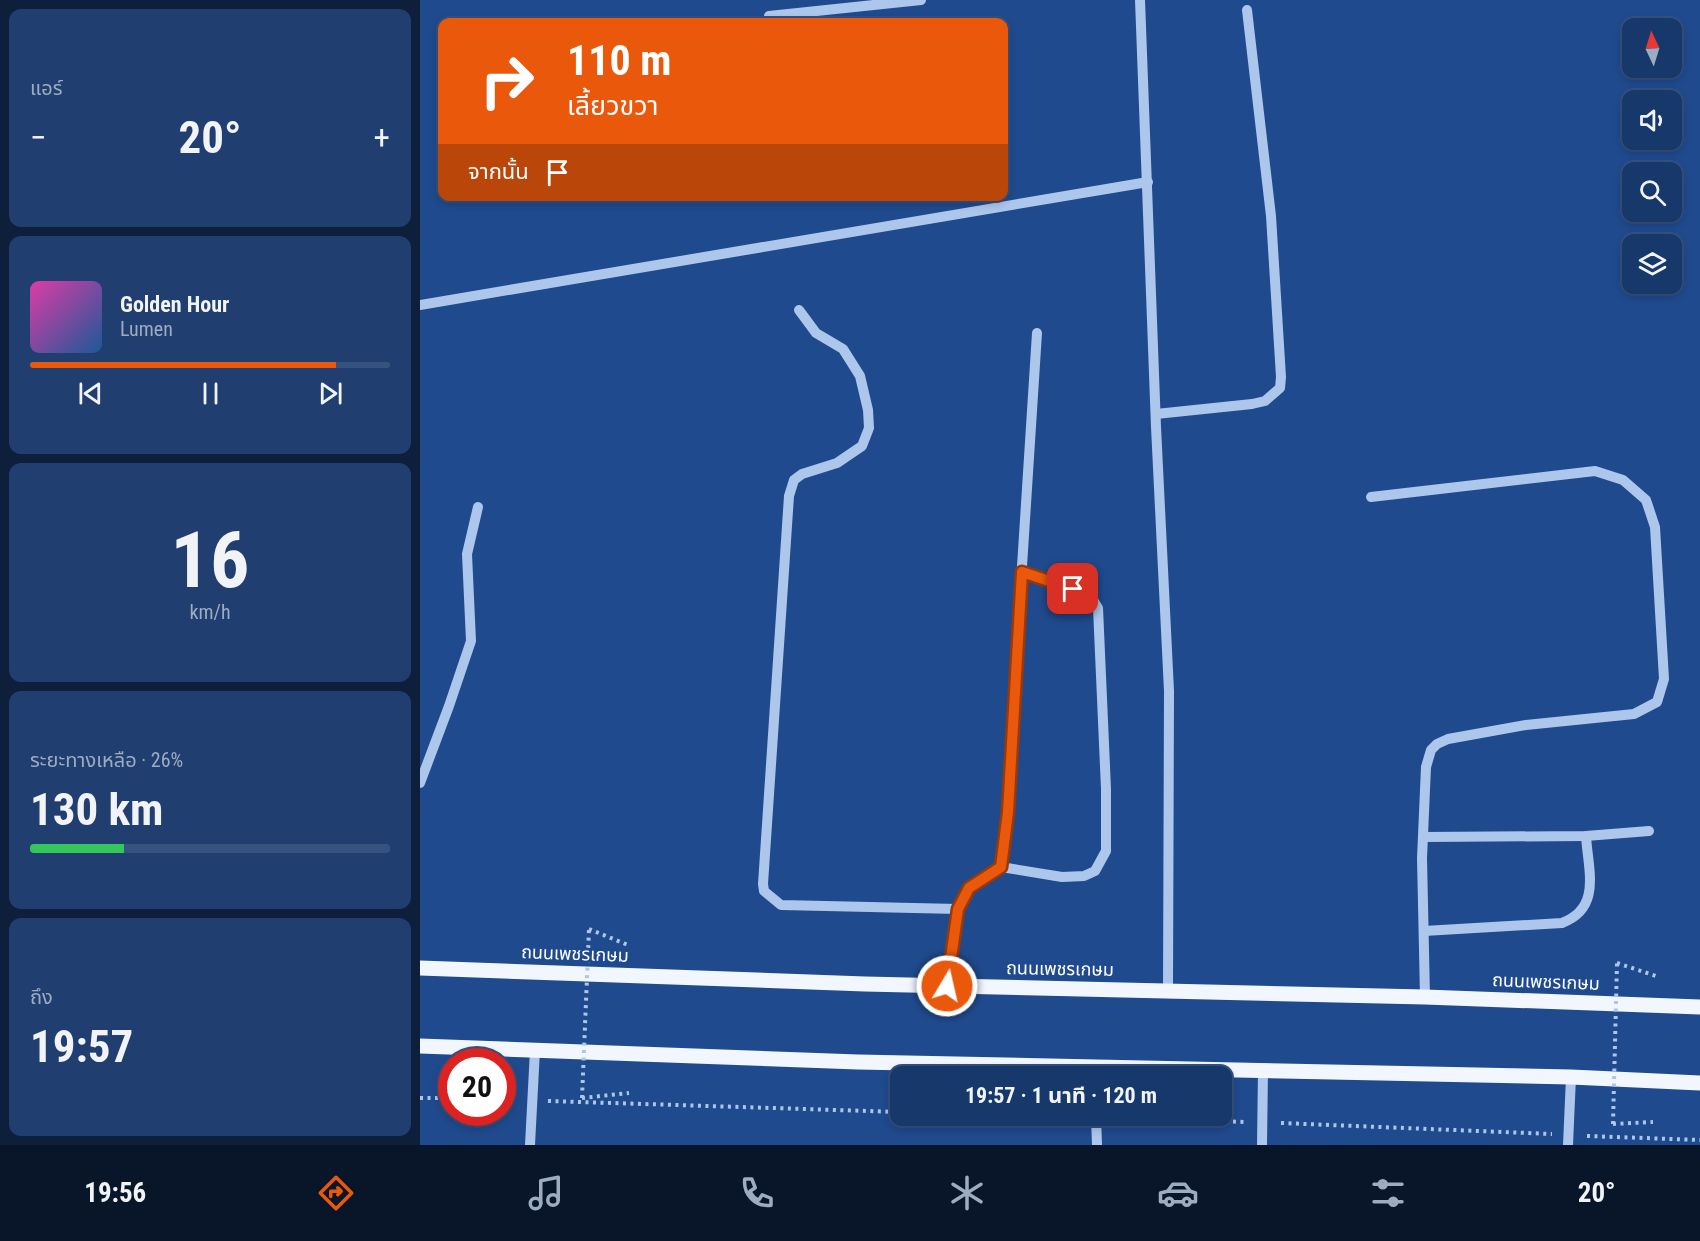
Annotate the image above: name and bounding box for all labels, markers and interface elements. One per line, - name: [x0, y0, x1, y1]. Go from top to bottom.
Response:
- north arrow: [1622, 18, 1682, 78]
- map controls: [1622, 18, 1682, 294]
- text: 110 m: [567, 36, 672, 85]
- icon: right: [468, 42, 546, 120]
- text: แอร์: [30, 76, 62, 100]
- text: เลี้ยวขวา: [567, 90, 658, 122]
- button: sound: [1622, 90, 1682, 150]
- text: 20°: [179, 111, 242, 164]
- text: −: [30, 118, 47, 157]
- text: +: [374, 118, 390, 157]
- icon: arrive: [541, 156, 574, 189]
- text: จากนั้น: [468, 159, 529, 184]
- button: search: [1622, 162, 1682, 222]
- button: layers: [1622, 234, 1682, 294]
- text: Golden Hour: [120, 292, 229, 317]
- text: Lumen: [120, 317, 173, 341]
- icon: previous: [74, 377, 107, 410]
- icon: pause: [194, 377, 227, 410]
- icon: next: [314, 377, 347, 410]
- text: 16: [171, 515, 249, 606]
- pin: [1047, 563, 1098, 614]
- icon: arrive: [1056, 572, 1089, 605]
- text: km/h: [189, 600, 231, 624]
- text: ระยะทางเหลือ · 26%: [30, 748, 183, 772]
- text: 130 km: [30, 783, 163, 836]
- street label: ถนนเพชรเกษม: [521, 941, 629, 966]
- position arrow: [915, 954, 979, 1018]
- street label: ถนนเพชรเกษม: [1006, 957, 1114, 980]
- street label: ถนนเพชรเกษม: [1492, 969, 1600, 994]
- text: ถึง: [30, 985, 53, 1009]
- text: 19:57: [30, 1020, 133, 1073]
- speed limit sign: 20: [438, 1048, 516, 1126]
- text: 19:57 · 1 นาที · 120 m: [965, 1083, 1157, 1108]
- icon: directions: [315, 1172, 357, 1214]
- icon: music: [525, 1172, 567, 1214]
- icon: phone: [736, 1172, 778, 1214]
- icon: climate: [946, 1172, 988, 1214]
- icon: car: [1157, 1172, 1199, 1214]
- icon: filters: [1367, 1172, 1409, 1214]
- text: 19:56: [84, 1177, 146, 1209]
- text: 20°: [1578, 1177, 1616, 1209]

